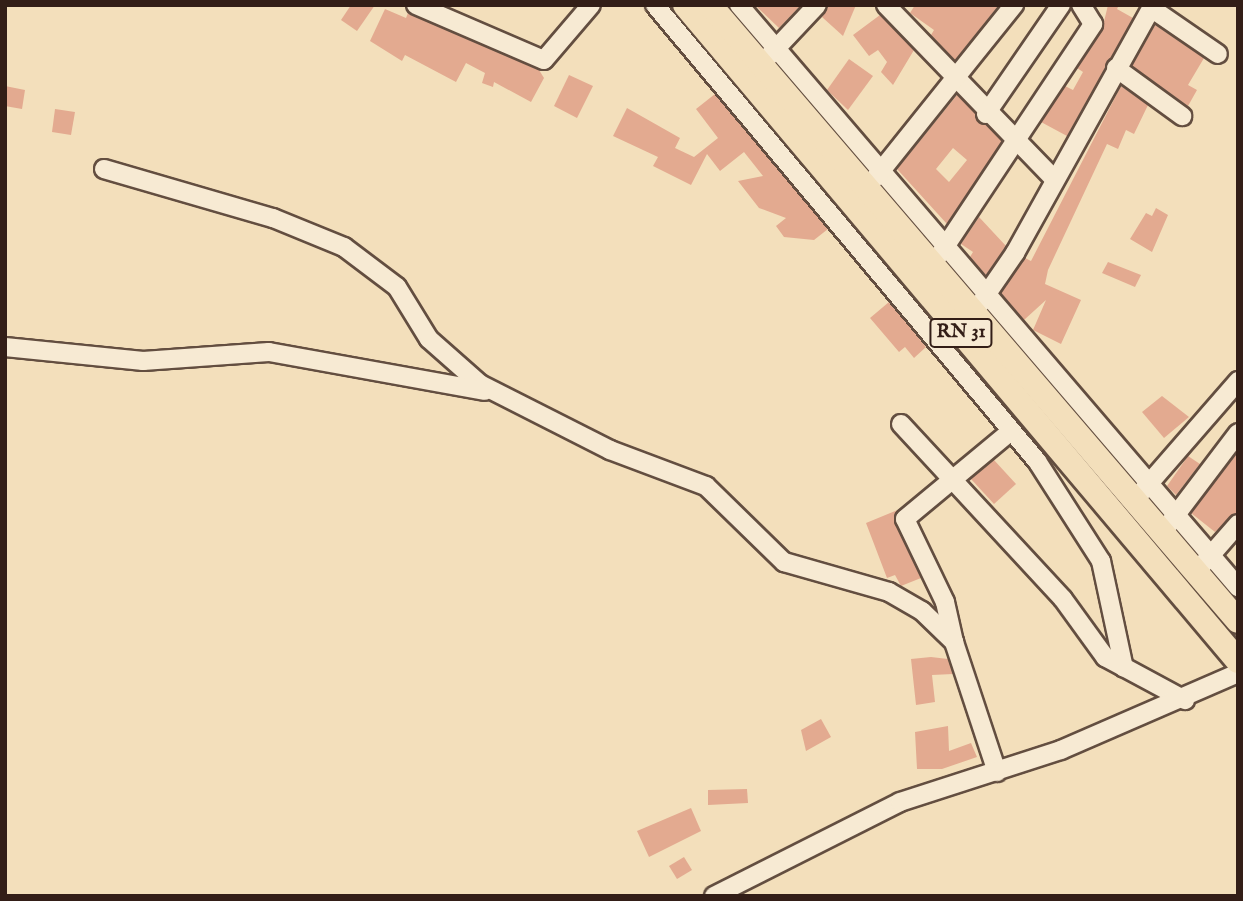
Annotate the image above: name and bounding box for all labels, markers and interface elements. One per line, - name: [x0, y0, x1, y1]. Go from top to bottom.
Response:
- road number: RN 31: [928, 318, 994, 348]

